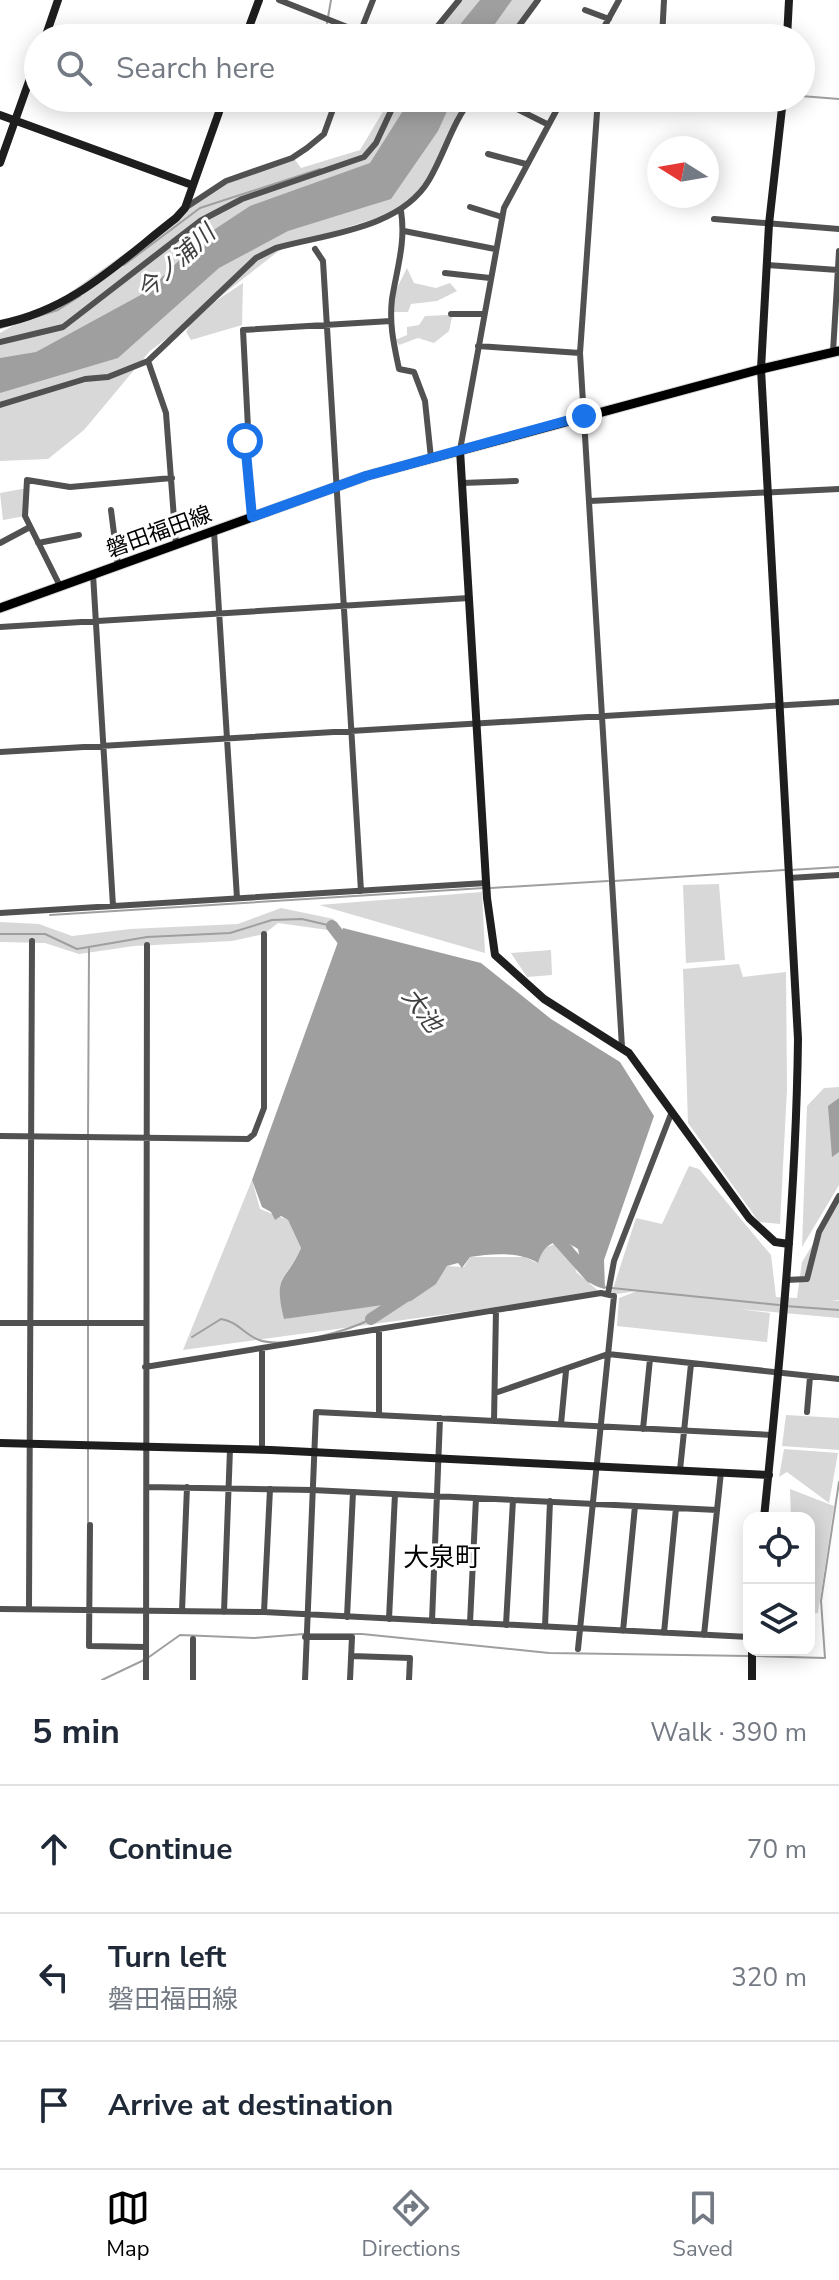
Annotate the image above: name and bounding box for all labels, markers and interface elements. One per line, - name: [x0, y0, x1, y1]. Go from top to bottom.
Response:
- search box: [24, 24, 815, 112]
- icon: search: [52, 46, 96, 90]
- text: Search here: [116, 48, 275, 89]
- north arrow: [647, 136, 719, 208]
- water label: 今ノ浦川: [130, 216, 224, 306]
- route end: [566, 398, 602, 434]
- route start: [227, 423, 263, 459]
- street label: 磐田福田線: [102, 499, 216, 565]
- water label: 大池: [395, 981, 450, 1040]
- map controls: [743, 1512, 815, 1656]
- button: locate: [743, 1512, 815, 1584]
- district label: 大泉町: [403, 1540, 481, 1575]
- button: layers: [743, 1584, 815, 1656]
- text: 5 min: [32, 1709, 120, 1755]
- text: Walk · 390 m: [650, 1715, 807, 1750]
- icon: ahead: [32, 1827, 76, 1871]
- text: Continue: [108, 1829, 233, 1870]
- text: 70 m: [747, 1832, 807, 1867]
- text: Turn left: [108, 1937, 226, 1978]
- icon: left: [32, 1955, 76, 1999]
- text: 320 m: [731, 1960, 807, 1995]
- text: 磐田福田線: [108, 1982, 238, 2017]
- icon: arrive: [32, 2083, 76, 2127]
- text: Arrive at destination: [108, 2085, 393, 2126]
- tab: Map: [106, 2186, 150, 2264]
- tab: Directions: [362, 2186, 461, 2264]
- tab: Saved: [672, 2186, 733, 2264]

